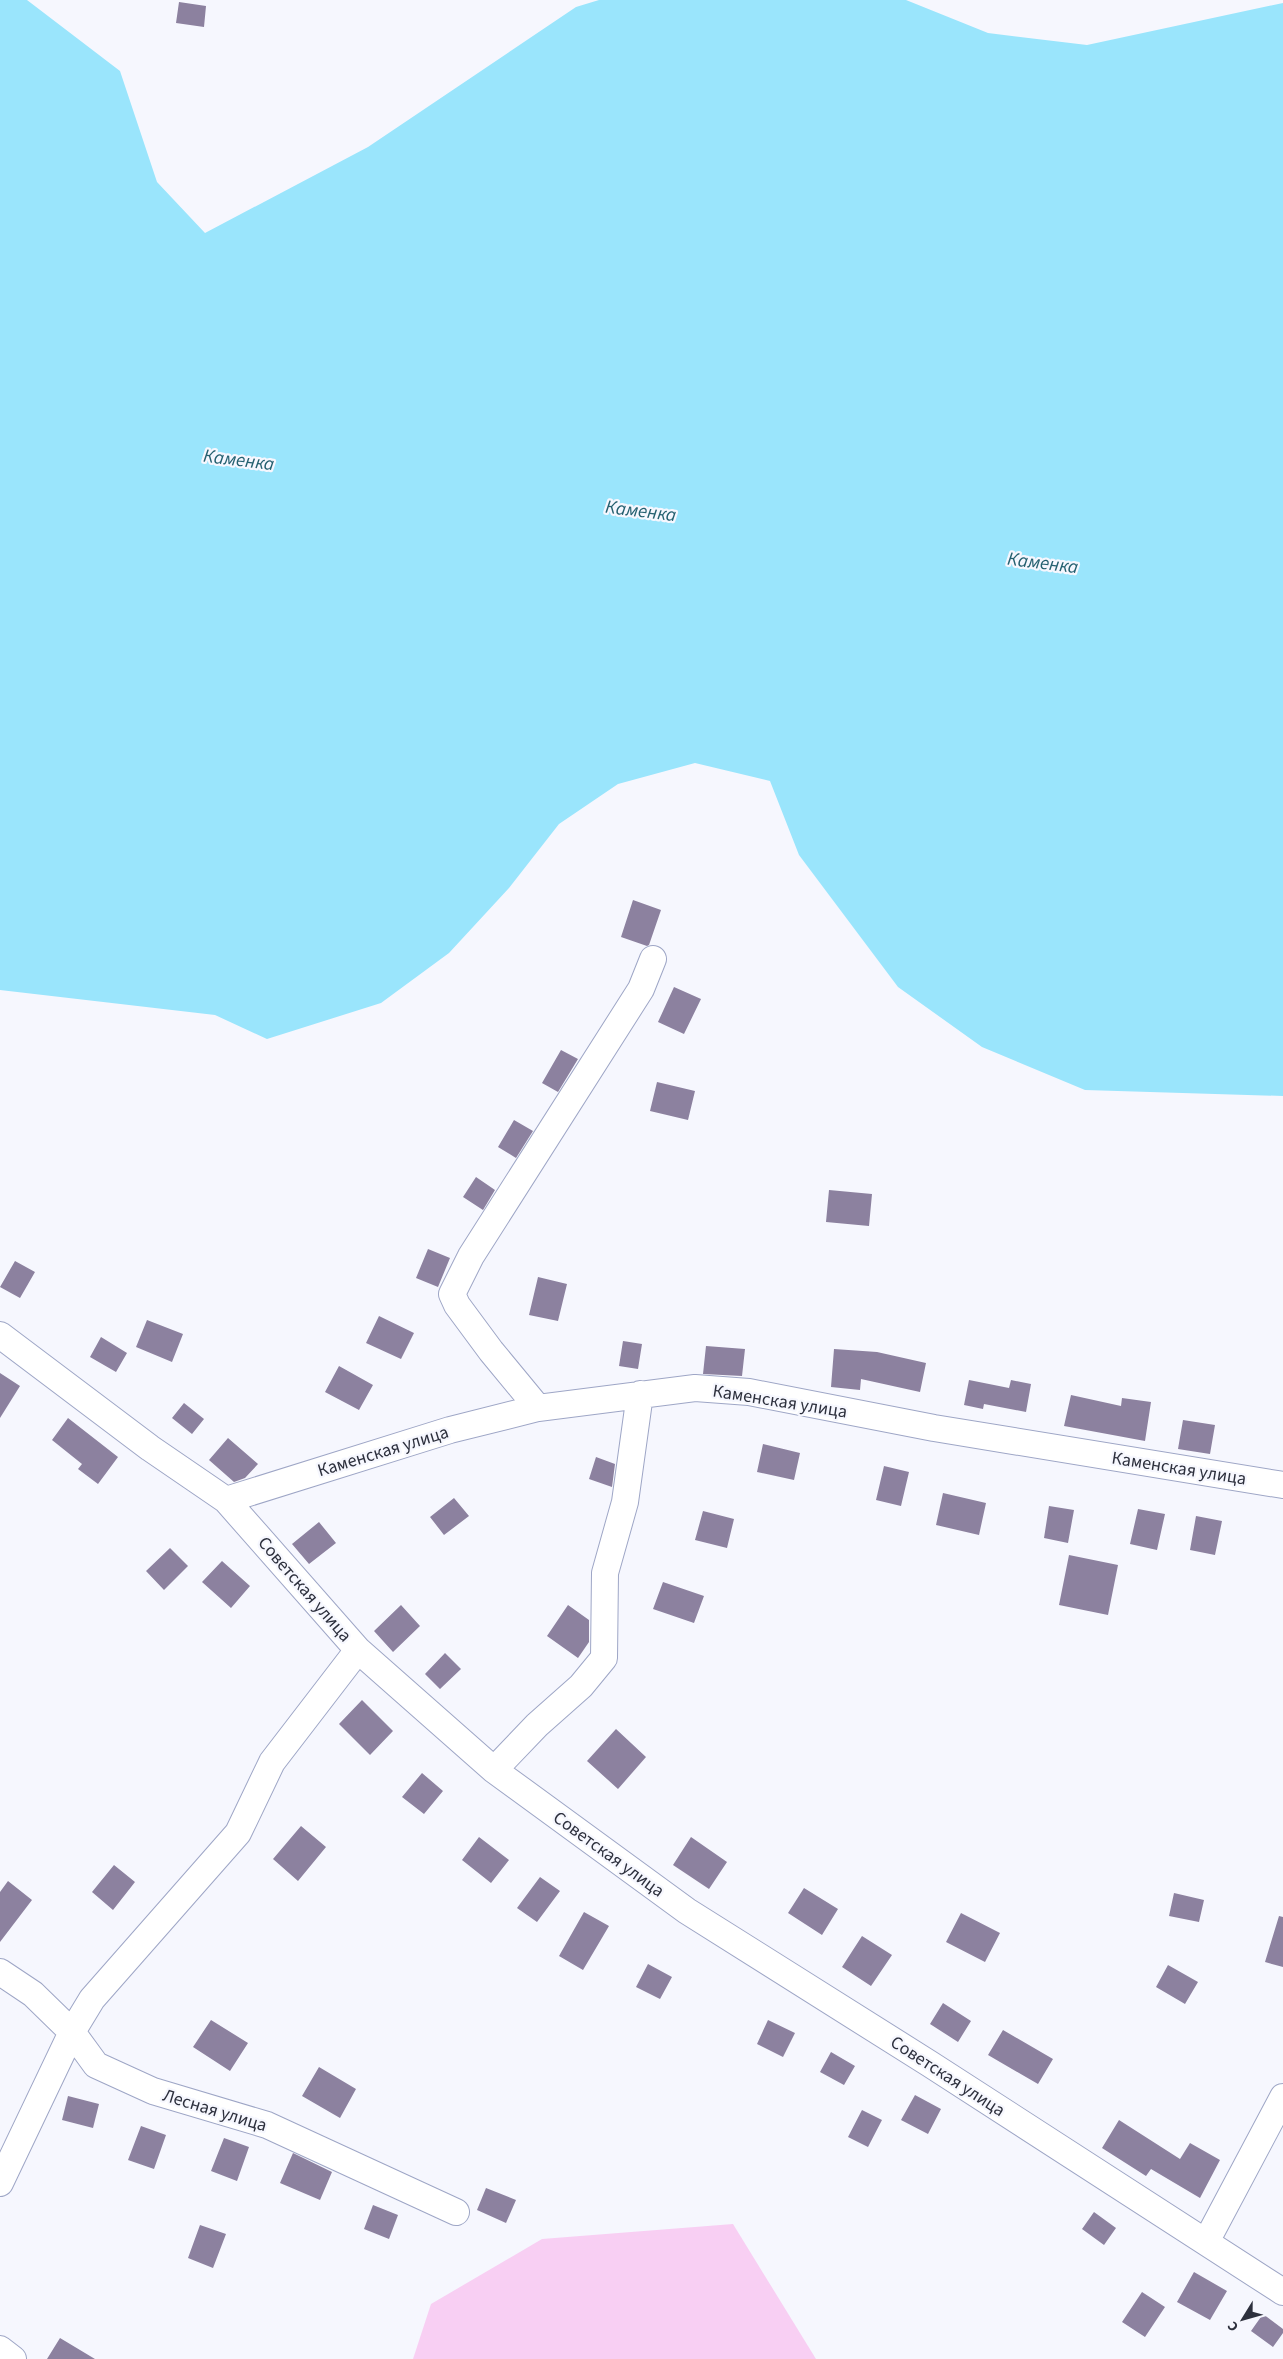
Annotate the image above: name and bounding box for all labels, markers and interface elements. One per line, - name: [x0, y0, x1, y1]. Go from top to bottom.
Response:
- water label: Каменка: [202, 443, 276, 478]
- water label: Каменка: [604, 494, 678, 529]
- water label: Каменка: [1006, 546, 1080, 581]
- street label: Каменская улица: [711, 1379, 849, 1424]
- street label: Каменская улица: [314, 1420, 452, 1483]
- street label: Каменская улица: [1110, 1446, 1248, 1491]
- street label: Советская улица: [252, 1531, 357, 1647]
- street label: Советская улица: [548, 1805, 669, 1903]
- street label: Советская улица: [886, 2030, 1010, 2123]
- street label: Лесная улица: [160, 2083, 270, 2138]
- north arrow: [1218, 2294, 1268, 2344]
- text: С: [1223, 2317, 1244, 2335]

